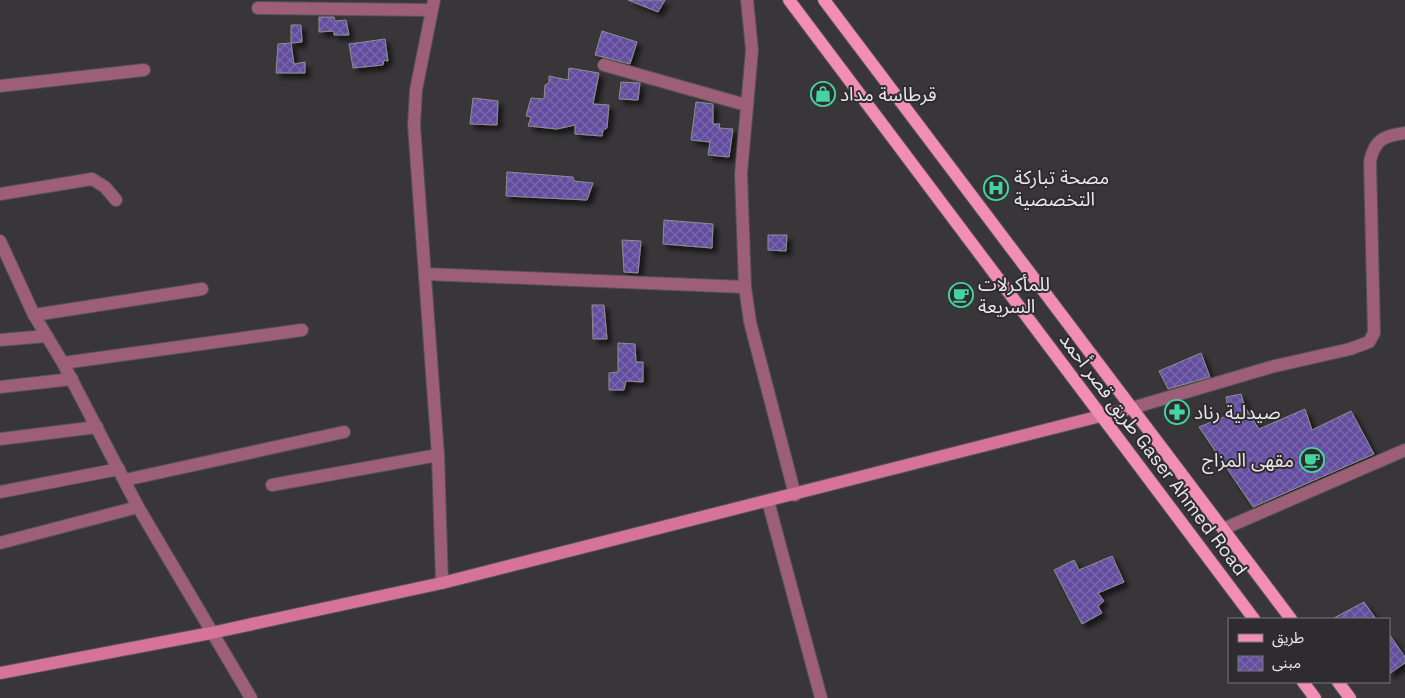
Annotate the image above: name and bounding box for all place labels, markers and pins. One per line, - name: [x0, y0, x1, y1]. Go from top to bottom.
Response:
- shop icon: قرطاسة مداد: [810, 81, 836, 107]
- place label: قرطاسة مداد: [840, 82, 937, 107]
- place label: مصحة تباركة التخصصية: [1014, 165, 1109, 212]
- hospital icon: مصحة تباركة التخصصية: [983, 175, 1009, 201]
- place label: للمأكرلات السريعة: [978, 272, 1050, 319]
- cafe icon: للمأكرلات السريعة: [948, 282, 974, 308]
- pharmacy icon: صيدلية رناد: [1164, 399, 1190, 425]
- place label: صيدلية رناد: [1194, 400, 1281, 425]
- cafe icon: مقهى المزاج: [1299, 447, 1325, 473]
- place label: مقهى المزاج: [1202, 448, 1294, 474]

